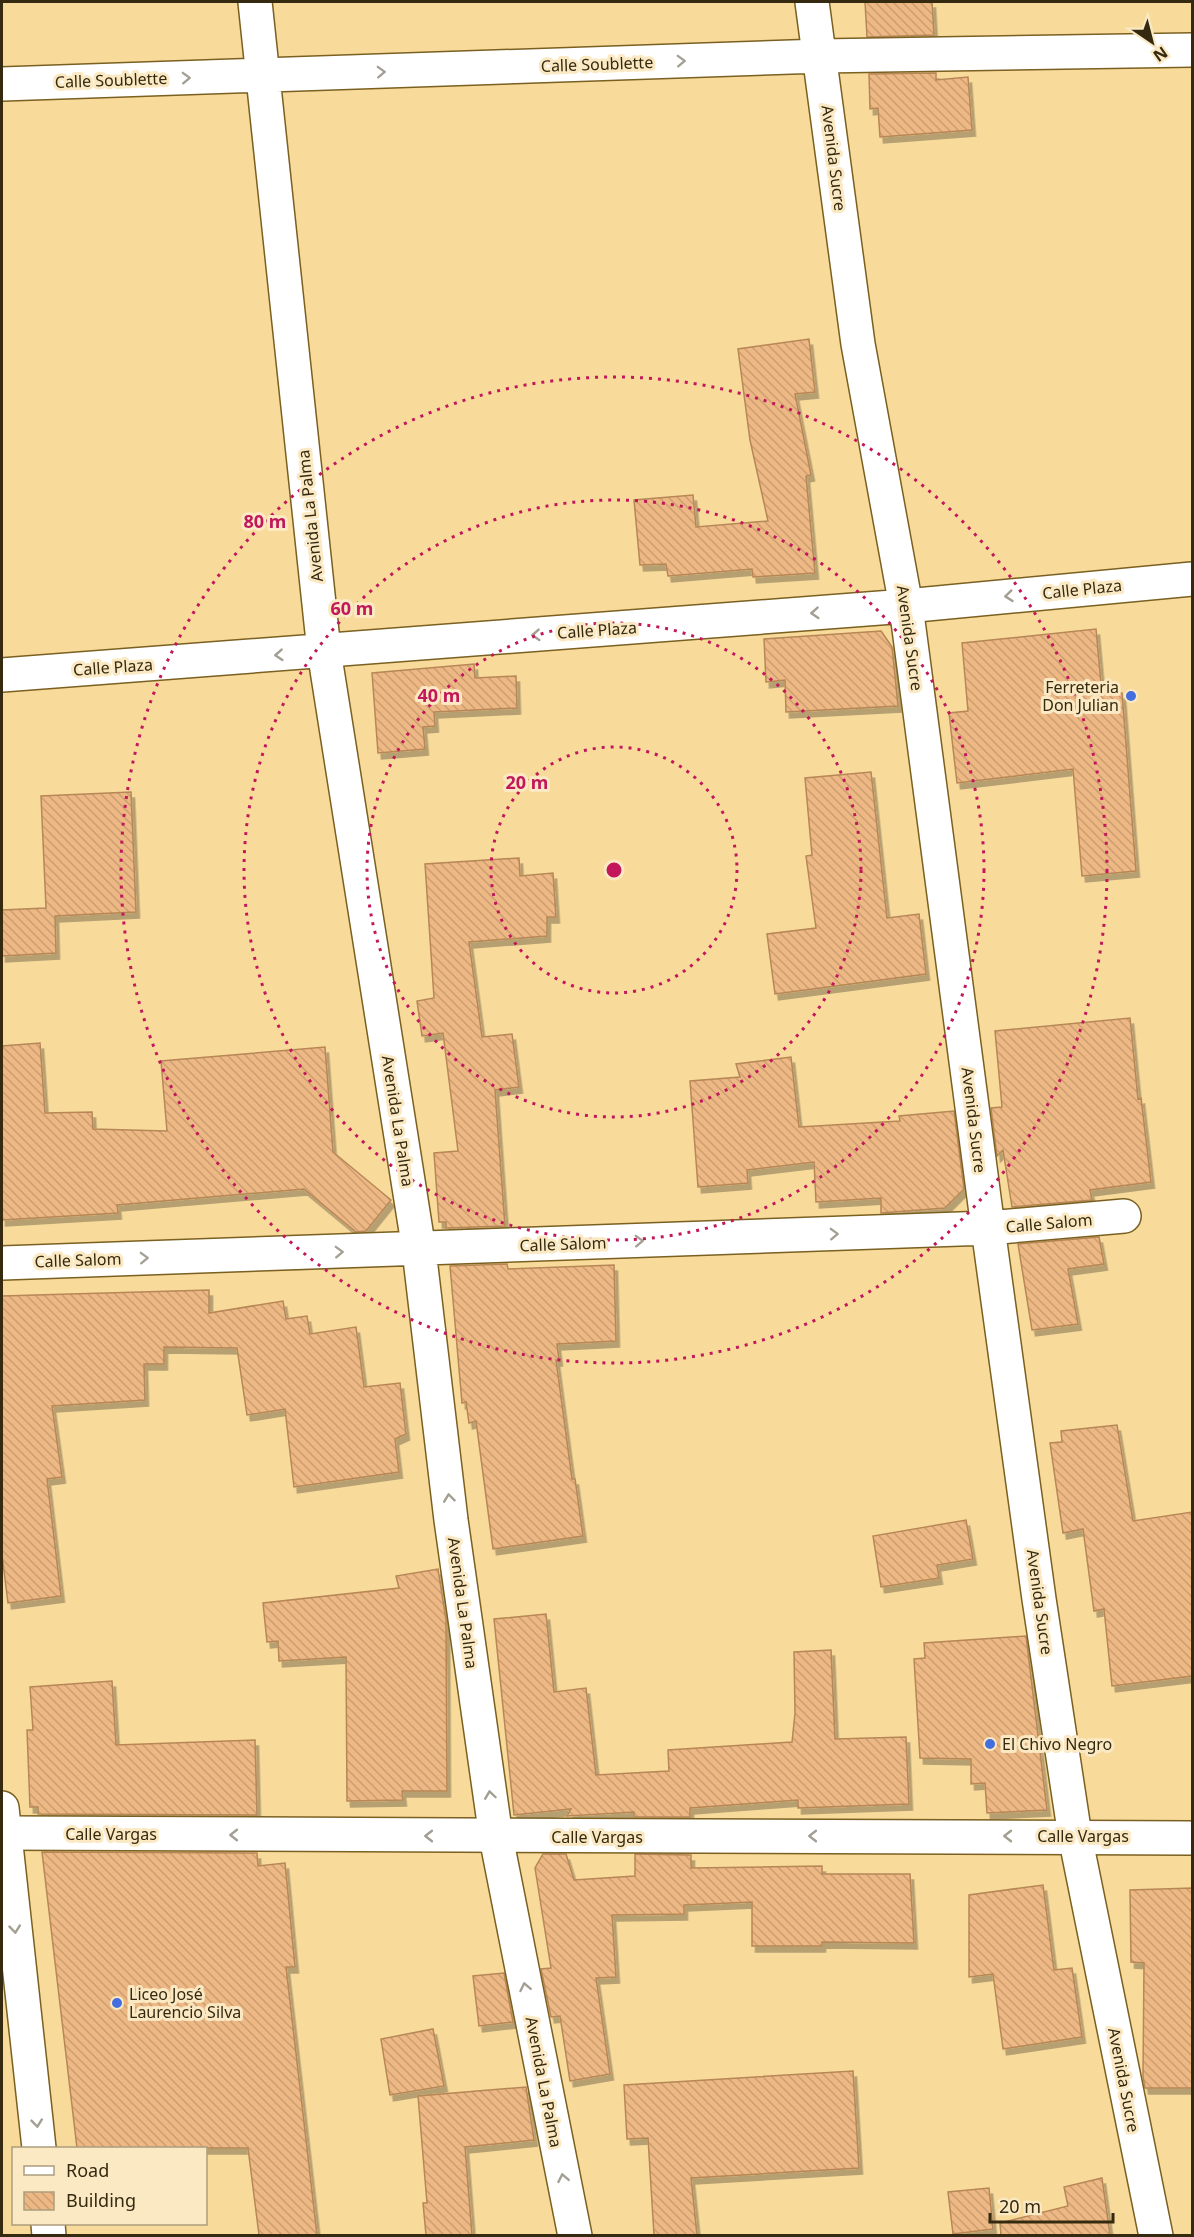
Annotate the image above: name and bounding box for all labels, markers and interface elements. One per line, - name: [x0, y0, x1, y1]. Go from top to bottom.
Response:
- north arrow: [1122, 12, 1182, 72]
- text: N: [1149, 42, 1172, 67]
- street label: Calle Soublette: [540, 51, 654, 77]
- one-way arrow: [676, 55, 685, 68]
- one-way arrow: [376, 65, 385, 78]
- street label: Calle Soublette: [54, 67, 168, 93]
- one-way arrow: [181, 72, 190, 85]
- street label: Avenida Sucre: [817, 104, 851, 212]
- street label: Avenida La Palma: [292, 449, 328, 583]
- text: 80 m: [244, 509, 286, 533]
- street label: Calle Plaza: [1041, 574, 1123, 604]
- street label: Avenida Sucre: [892, 584, 928, 692]
- one-way arrow: [1004, 589, 1013, 602]
- text: 60 m: [331, 596, 373, 620]
- one-way arrow: [810, 607, 819, 620]
- street label: Calle Plaza: [556, 616, 638, 644]
- one-way arrow: [532, 628, 541, 641]
- one-way arrow: [275, 648, 284, 661]
- street label: Calle Plaza: [72, 653, 154, 681]
- place label: Ferreteria Don Julian: [1042, 676, 1119, 716]
- text: 40 m: [418, 683, 460, 707]
- marker: Ferreteria Don Julian: [1124, 689, 1138, 703]
- text: 20 m: [506, 770, 548, 794]
- centre of rings: [604, 860, 624, 880]
- street label: Avenida La Palma: [377, 1054, 419, 1188]
- street label: Avenida Sucre: [957, 1066, 991, 1174]
- street label: Calle Salom: [1005, 1208, 1093, 1238]
- one-way arrow: [829, 1228, 838, 1240]
- street label: Calle Salom: [519, 1231, 607, 1257]
- one-way arrow: [634, 1235, 643, 1248]
- one-way arrow: [334, 1246, 343, 1259]
- street label: Calle Salom: [34, 1247, 122, 1273]
- one-way arrow: [139, 1252, 148, 1265]
- one-way arrow: [443, 1493, 455, 1503]
- street label: Avenida La Palma: [443, 1536, 483, 1670]
- street label: Avenida Sucre: [1022, 1548, 1058, 1656]
- place label: El Chivo Negro: [1002, 1733, 1112, 1755]
- marker: El Chivo Negro: [983, 1737, 997, 1751]
- one-way arrow: [484, 1791, 496, 1800]
- street label: Calle Vargas: [65, 1823, 157, 1845]
- street label: Calle Vargas: [1037, 1825, 1129, 1847]
- street label: Calle Vargas: [551, 1826, 643, 1848]
- one-way arrow: [230, 1828, 239, 1841]
- one-way arrow: [425, 1830, 434, 1842]
- one-way arrow: [809, 1830, 818, 1842]
- one-way arrow: [1004, 1830, 1013, 1842]
- one-way arrow: [8, 1924, 21, 1933]
- one-way arrow: [519, 1982, 532, 1992]
- place label: Liceo José Laurencio Silva: [129, 1983, 241, 2023]
- marker: Liceo José Laurencio Silva: [110, 1996, 124, 2010]
- street label: Avenida La Palma: [521, 2015, 567, 2149]
- street label: Avenida Sucre: [1103, 2026, 1145, 2134]
- one-way arrow: [30, 2118, 42, 2127]
- legend: [12, 2147, 207, 2225]
- text: Road: [66, 2158, 109, 2182]
- one-way arrow: [557, 2173, 570, 2183]
- scale bar: [990, 2186, 1113, 2224]
- text: Building: [66, 2188, 136, 2212]
- text: 20 m: [999, 2194, 1041, 2218]

